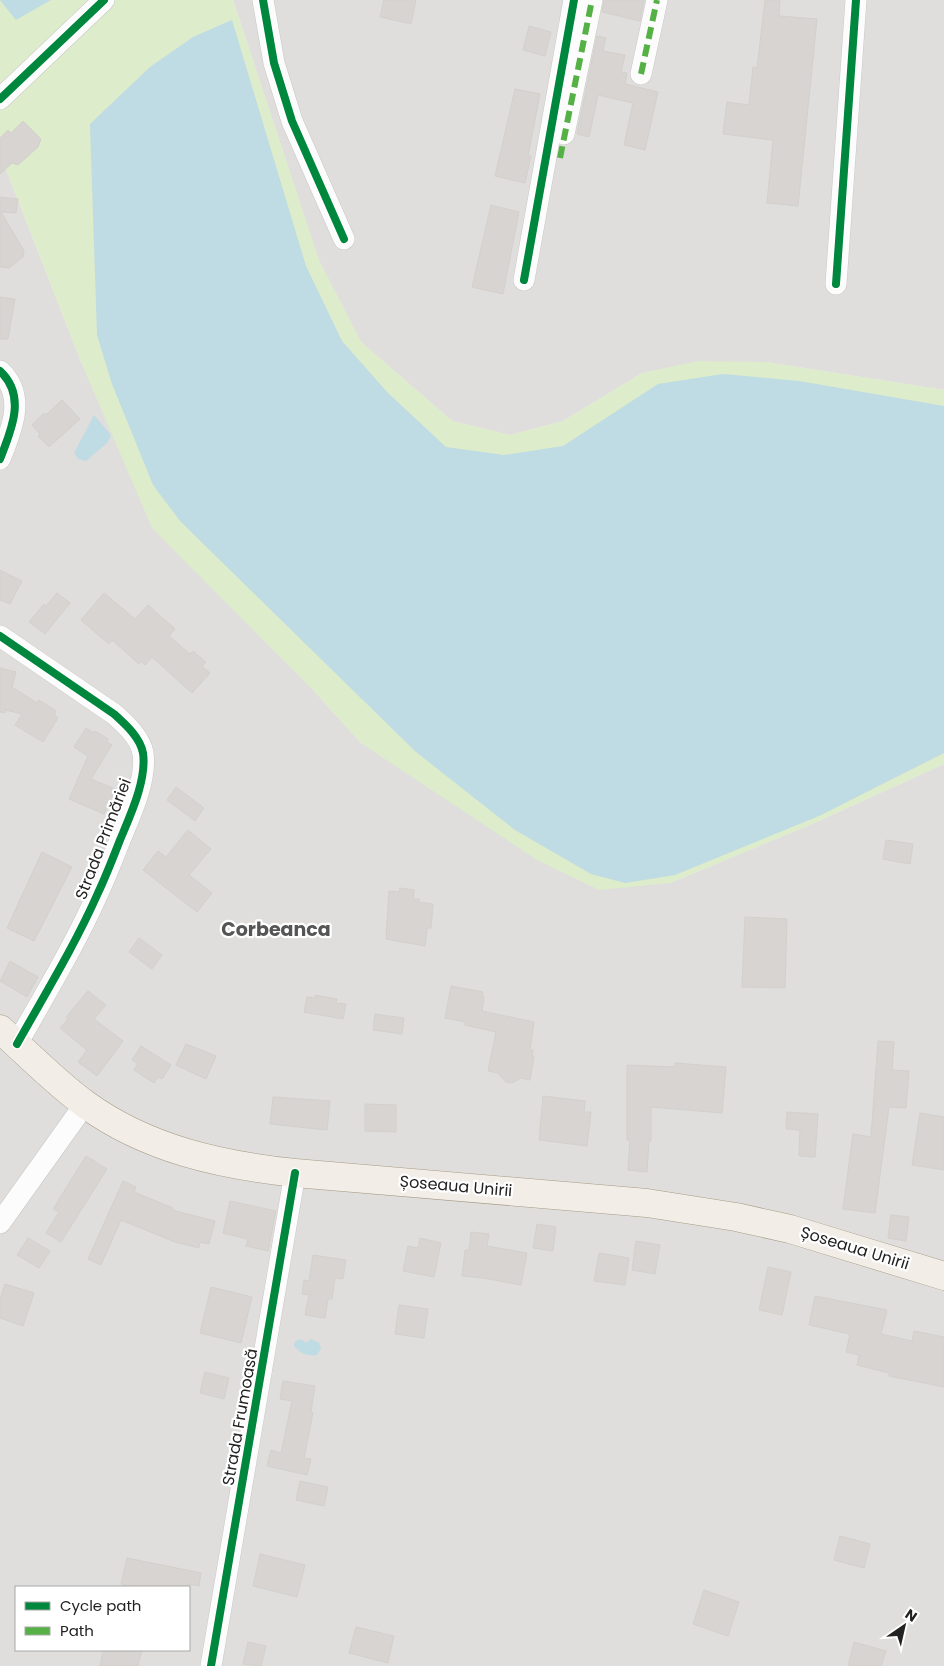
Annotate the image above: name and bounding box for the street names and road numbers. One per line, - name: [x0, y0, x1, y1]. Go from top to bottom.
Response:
- street label: Strada Primăriei: [69, 775, 137, 903]
- street label: Șoseaua Unirii: [399, 1170, 513, 1202]
- street label: Șoseaua Unirii: [798, 1221, 912, 1275]
- street label: Strada Frumoasă: [217, 1347, 263, 1487]

